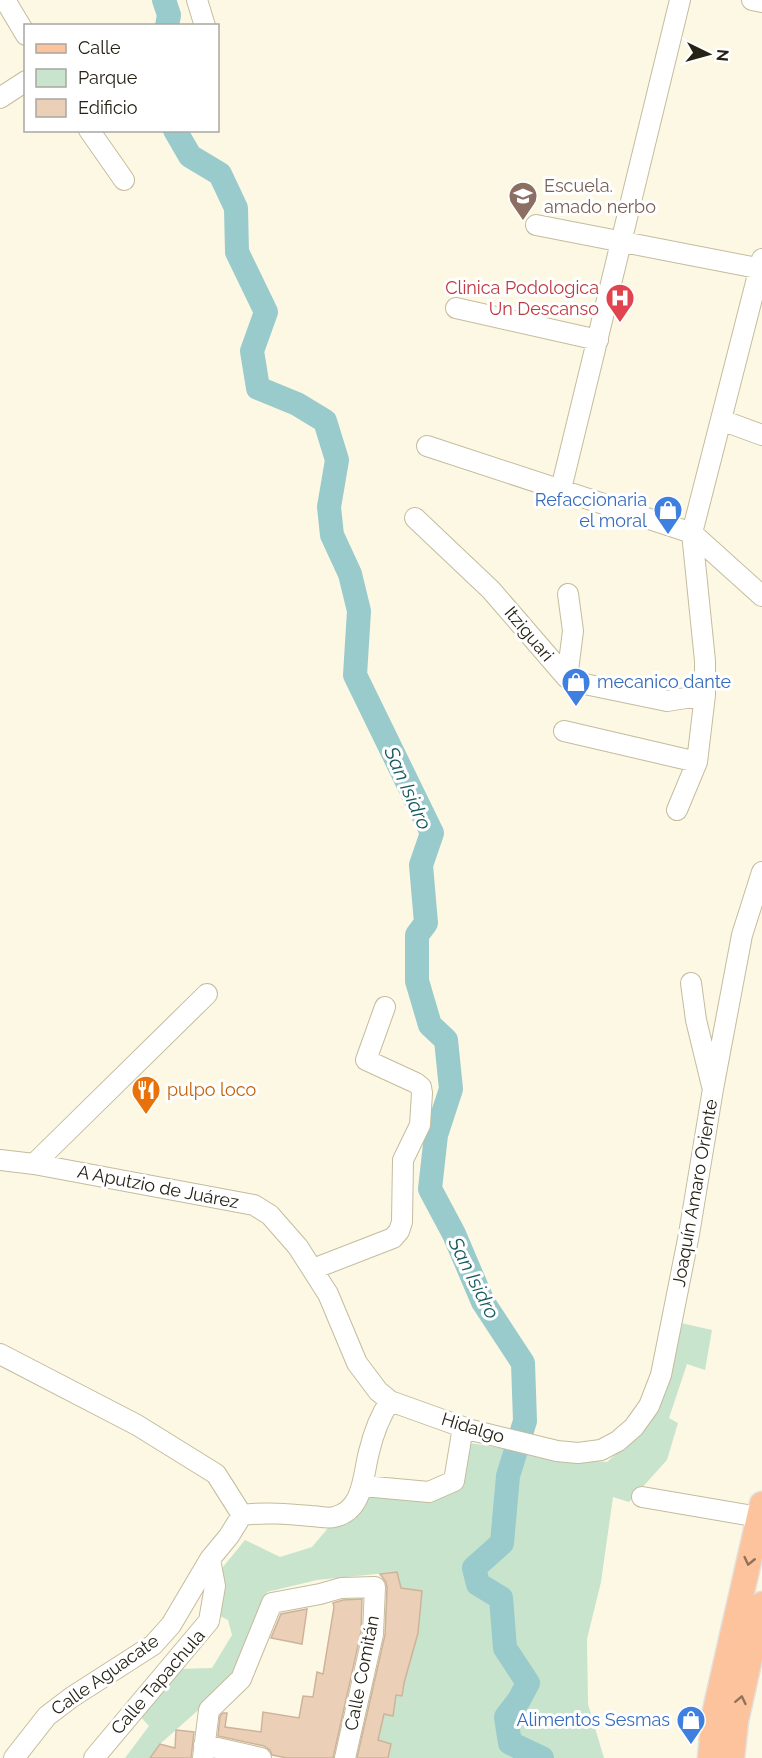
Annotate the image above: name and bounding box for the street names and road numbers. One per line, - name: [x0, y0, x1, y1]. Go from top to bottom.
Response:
- street label: Itziguari: [500, 602, 558, 665]
- street label: Joaquín Amaro Oriente: [668, 1097, 721, 1288]
- street label: A Aputzio de Juárez: [76, 1161, 241, 1212]
- street label: Hidalgo: [439, 1408, 508, 1447]
- street label: Calle Comitán: [340, 1613, 383, 1732]
- street label: Calle Tapachula: [106, 1625, 209, 1738]
- street label: Calle Aguacate: [47, 1630, 163, 1719]

